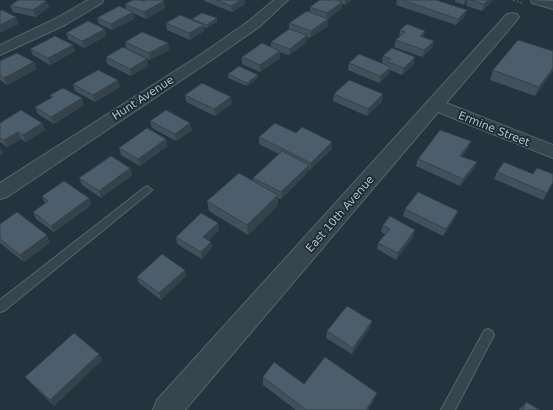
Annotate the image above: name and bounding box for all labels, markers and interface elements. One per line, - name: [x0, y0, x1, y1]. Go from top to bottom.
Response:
- street label: Hunt Avenue: [110, 73, 176, 123]
- street label: Ermine Street: [456, 109, 532, 149]
- street label: East 10th Avenue: [303, 173, 377, 255]

